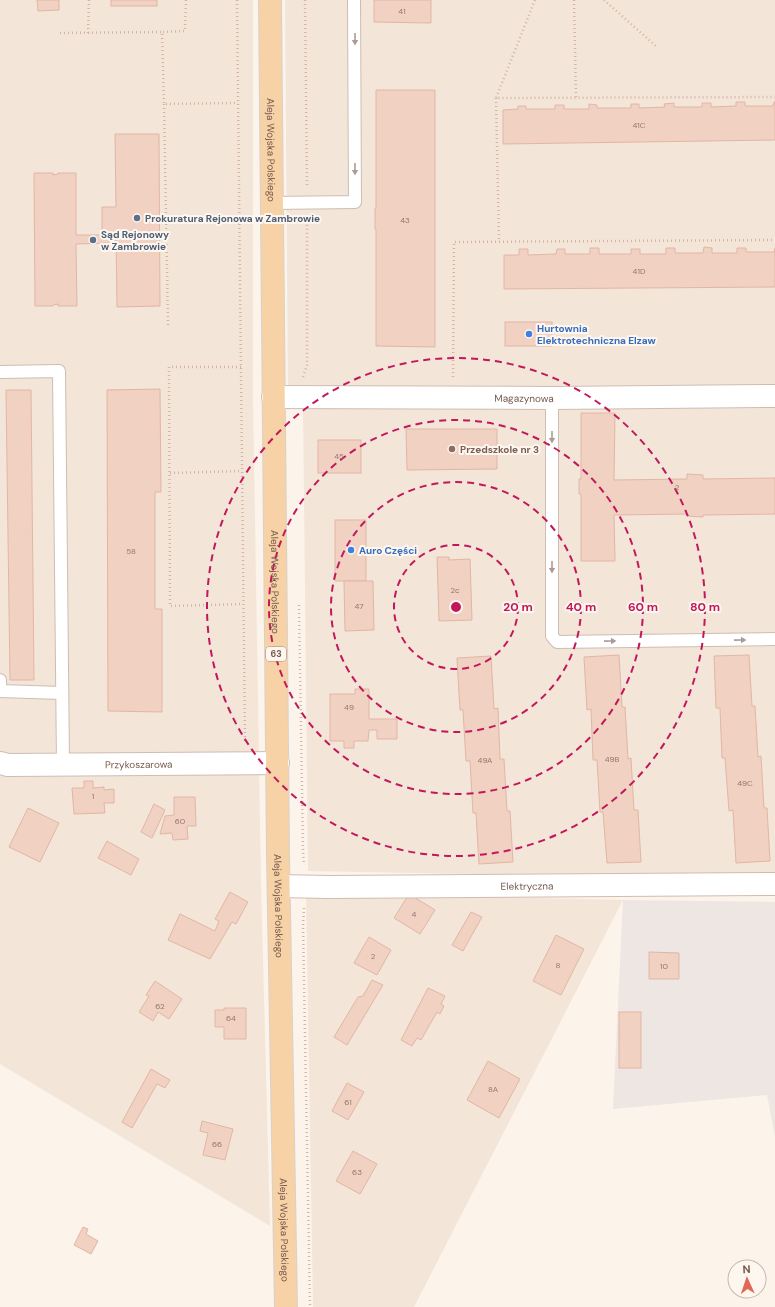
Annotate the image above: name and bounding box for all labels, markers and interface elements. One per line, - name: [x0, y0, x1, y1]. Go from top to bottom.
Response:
- house number: 41: [398, 6, 406, 16]
- one-way arrow: [351, 33, 358, 45]
- street label: Aleja Wojska Polskiego: [264, 98, 278, 202]
- house number: 41C: [632, 120, 646, 130]
- one-way arrow: [352, 163, 358, 176]
- place label: Prokuratura Rejonowa w Zambrowie: [145, 212, 320, 225]
- marker: Prokuratura Rejonowa w Zambrowie: [132, 213, 142, 223]
- house number: 43: [400, 215, 410, 225]
- place label: Sąd Rejonowy w Zambrowie: [101, 228, 169, 253]
- marker: Sąd Rejonowy w Zambrowie: [88, 235, 98, 245]
- house number: 41D: [633, 266, 646, 276]
- place label: Hurtownia Elektrotechniczna Elzaw: [537, 322, 656, 347]
- marker: Hurtownia Elektrotechniczna Elzaw: [524, 329, 534, 339]
- street label: Magazynowa: [494, 391, 554, 405]
- one-way arrow: [549, 431, 555, 444]
- place label: Przedszkole nr 3: [460, 443, 539, 456]
- marker: Przedszkole nr 3: [447, 444, 457, 454]
- house number: 45: [334, 451, 344, 461]
- house number: 2: [675, 482, 680, 492]
- street label: Aleja Wojska Polskiego: [268, 530, 282, 634]
- place label: Auro Części: [359, 544, 417, 557]
- marker: Auro Części: [346, 545, 356, 555]
- house number: 58: [126, 546, 136, 556]
- one-way arrow: [549, 561, 555, 574]
- house number: 2c: [450, 585, 460, 595]
- text: 20 m: [503, 599, 533, 615]
- text: 40 m: [566, 599, 596, 615]
- text: 60 m: [628, 599, 658, 615]
- text: 80 m: [690, 599, 720, 615]
- centre of rings: [449, 600, 463, 614]
- house number: 47: [354, 601, 364, 611]
- one-way arrow: [734, 637, 747, 643]
- one-way arrow: [604, 638, 617, 644]
- road number: 63: [266, 647, 286, 661]
- house number: 49: [344, 702, 354, 712]
- house number: 49B: [605, 754, 620, 764]
- house number: 49A: [478, 755, 493, 765]
- street label: Przykoszarowa: [105, 757, 173, 771]
- house number: 49C: [737, 778, 753, 788]
- house number: 1: [92, 791, 94, 801]
- house number: 60: [175, 816, 186, 826]
- street label: Aleja Wojska Polskiego: [272, 854, 286, 958]
- street label: Elektryczna: [501, 879, 553, 892]
- house number: 4: [412, 909, 417, 919]
- house number: 2: [371, 951, 376, 961]
- house number: 8: [556, 960, 561, 970]
- house number: 10: [660, 961, 669, 971]
- house number: 62: [155, 1001, 165, 1011]
- house number: 64: [226, 1013, 236, 1023]
- house number: 8A: [488, 1084, 499, 1094]
- house number: 61: [344, 1097, 352, 1107]
- house number: 66: [212, 1139, 222, 1149]
- house number: 63: [352, 1167, 362, 1177]
- street label: Aleja Wojska Polskiego: [277, 1178, 292, 1282]
- north arrow: [727, 1259, 767, 1299]
- text: N: [742, 1262, 751, 1276]

